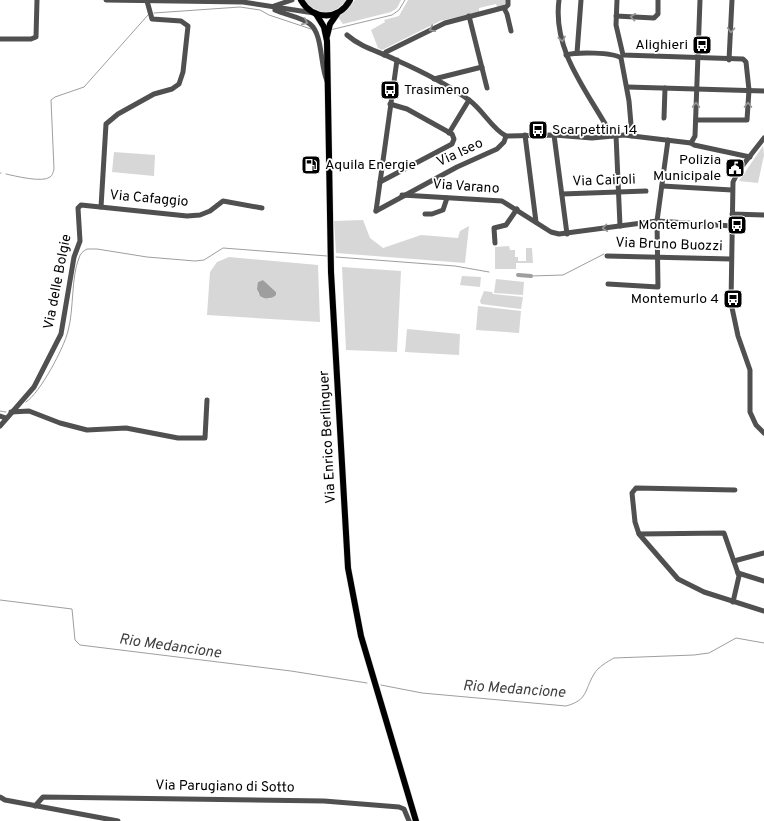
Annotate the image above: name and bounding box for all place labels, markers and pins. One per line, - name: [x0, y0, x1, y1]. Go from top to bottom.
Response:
- bus stop icon: Alighieri: [691, 34, 713, 56]
- place label: Alighieri: [635, 37, 688, 54]
- bus stop icon: Trasimeno: [379, 79, 401, 101]
- place label: Trasimeno: [404, 82, 469, 99]
- bus stop icon: Scarpettini 14: [527, 119, 549, 141]
- place label: Scarpettini 14: [552, 122, 637, 139]
- place label: Polizia Municipale: [653, 152, 721, 185]
- fuel station icon: Aquila Energie: [300, 154, 322, 176]
- place label: Aquila Energie: [325, 157, 416, 174]
- public building icon: Polizia Municipale: [724, 157, 746, 179]
- bus stop icon: Montemurlo 1: [726, 214, 748, 236]
- place label: Montemurlo 1: [638, 217, 723, 234]
- bus stop icon: Montemurlo 4: [722, 288, 744, 310]
- place label: Montemurlo 4: [631, 291, 719, 308]

